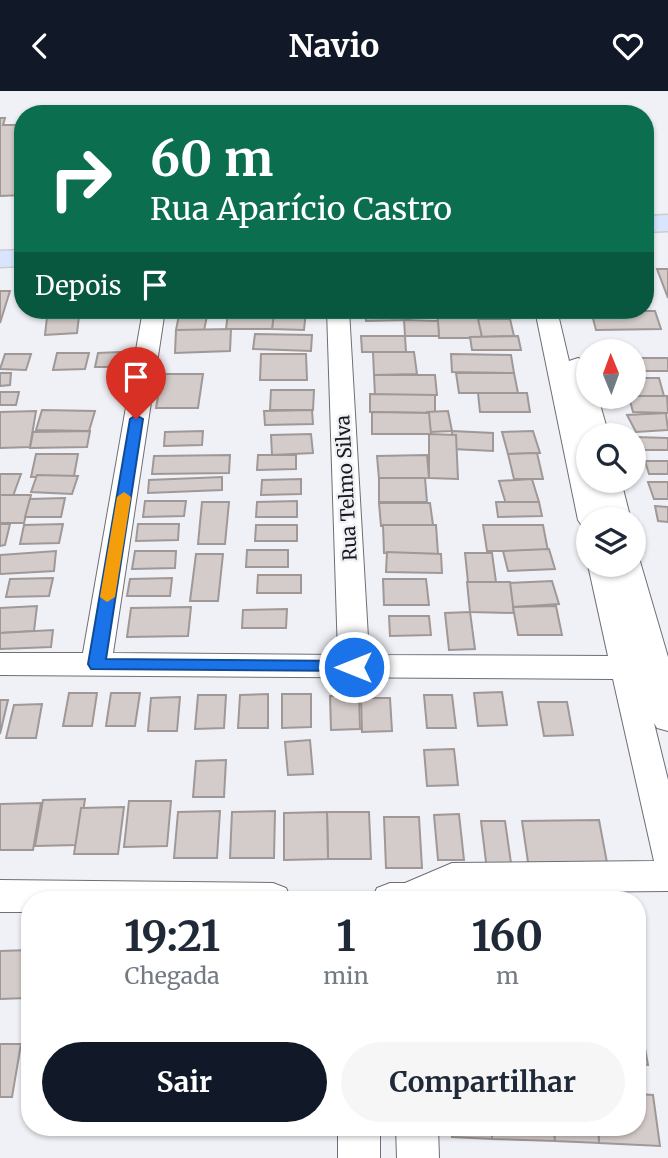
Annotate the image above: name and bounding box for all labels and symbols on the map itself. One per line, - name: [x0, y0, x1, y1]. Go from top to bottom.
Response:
- north arrow: [576, 339, 646, 409]
- pin: [106, 347, 166, 419]
- street label: Rua Telmo Silva: [330, 414, 362, 562]
- position arrow: [317, 630, 391, 704]

